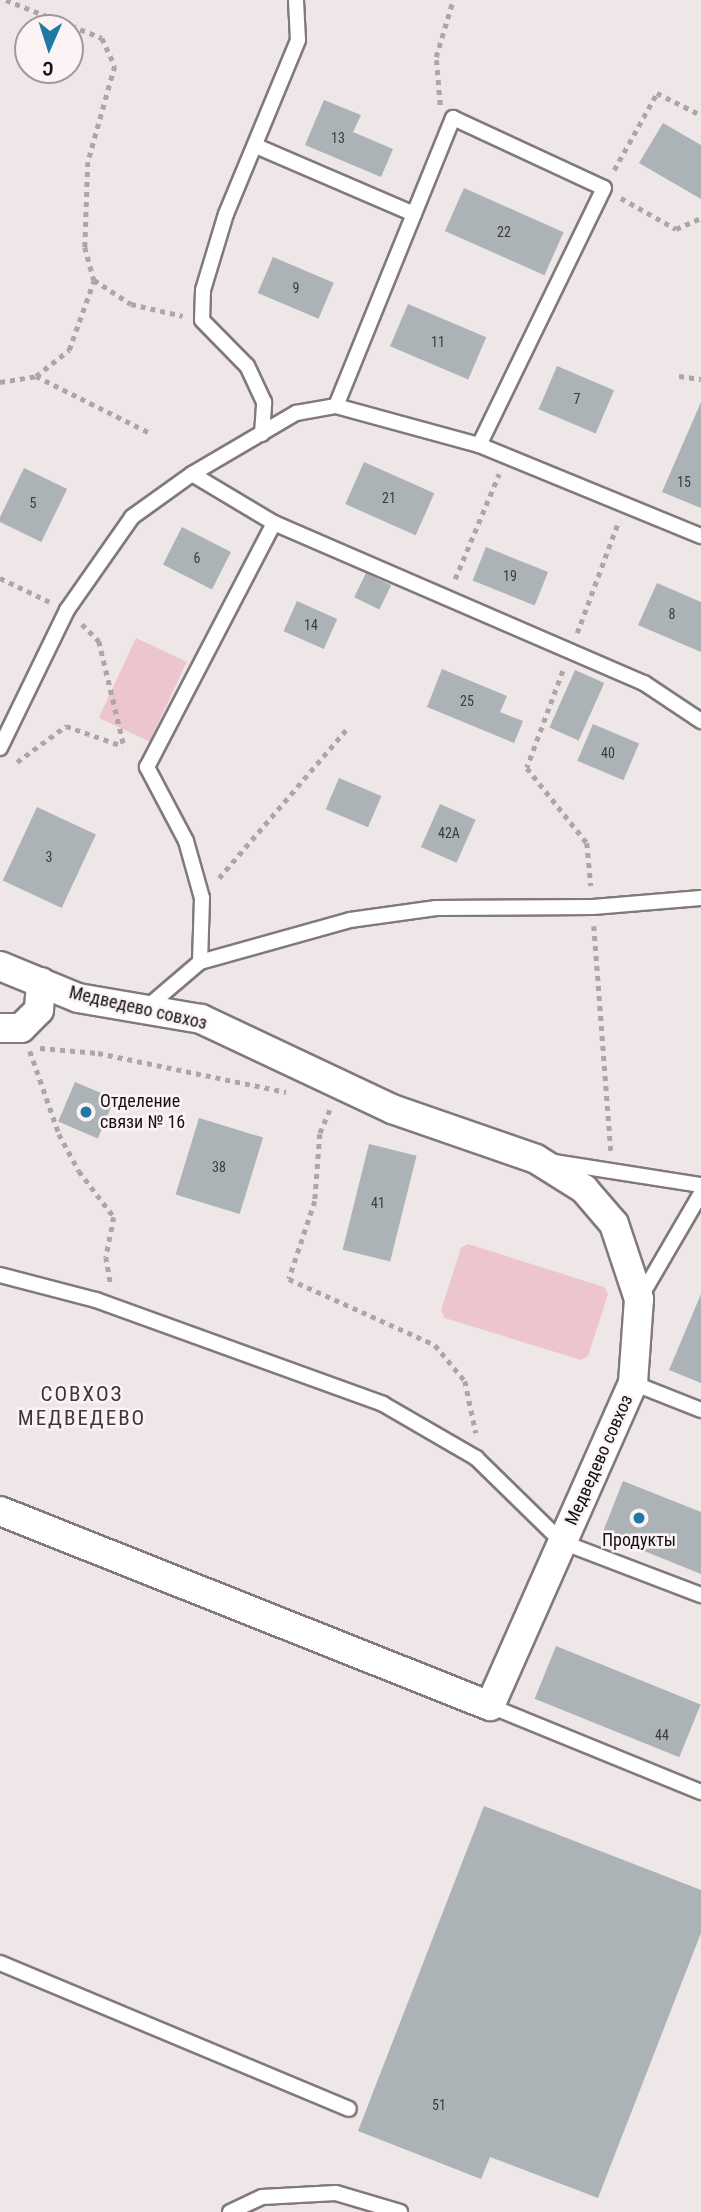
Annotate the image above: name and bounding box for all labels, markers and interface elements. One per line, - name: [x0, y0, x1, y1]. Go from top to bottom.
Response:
- north arrow: [14, 14, 84, 84]
- text: С: [42, 57, 54, 80]
- house number: 13: [331, 130, 345, 146]
- house number: 22: [497, 224, 511, 240]
- house number: 9: [293, 280, 299, 296]
- house number: 11: [431, 334, 445, 350]
- house number: 7: [574, 391, 580, 407]
- house number: 15: [677, 474, 691, 490]
- house number: 21: [382, 490, 396, 506]
- house number: 5: [30, 495, 36, 511]
- house number: 6: [194, 550, 200, 566]
- house number: 19: [503, 568, 517, 584]
- house number: 8: [669, 606, 675, 622]
- house number: 14: [304, 617, 318, 633]
- house number: 25: [460, 693, 474, 709]
- house number: 40: [601, 745, 615, 761]
- house number: 42А: [438, 825, 460, 841]
- house number: 3: [46, 849, 52, 865]
- street label: Медведево совхоз: [67, 982, 209, 1034]
- place label: Отделение связи № 16: [100, 1091, 185, 1134]
- marker: Отделение связи № 16: [78, 1104, 94, 1120]
- house number: 38: [212, 1159, 226, 1175]
- house number: 41: [371, 1195, 385, 1211]
- district label: СОВХОЗ МЕДВЕДЕВО: [19, 1381, 145, 1431]
- street label: Медведево совхоз: [561, 1391, 637, 1529]
- marker: Продукты: [631, 1510, 647, 1526]
- place label: Продукты: [602, 1529, 676, 1551]
- house number: 44: [655, 1727, 669, 1743]
- house number: 51: [432, 2097, 446, 2113]

